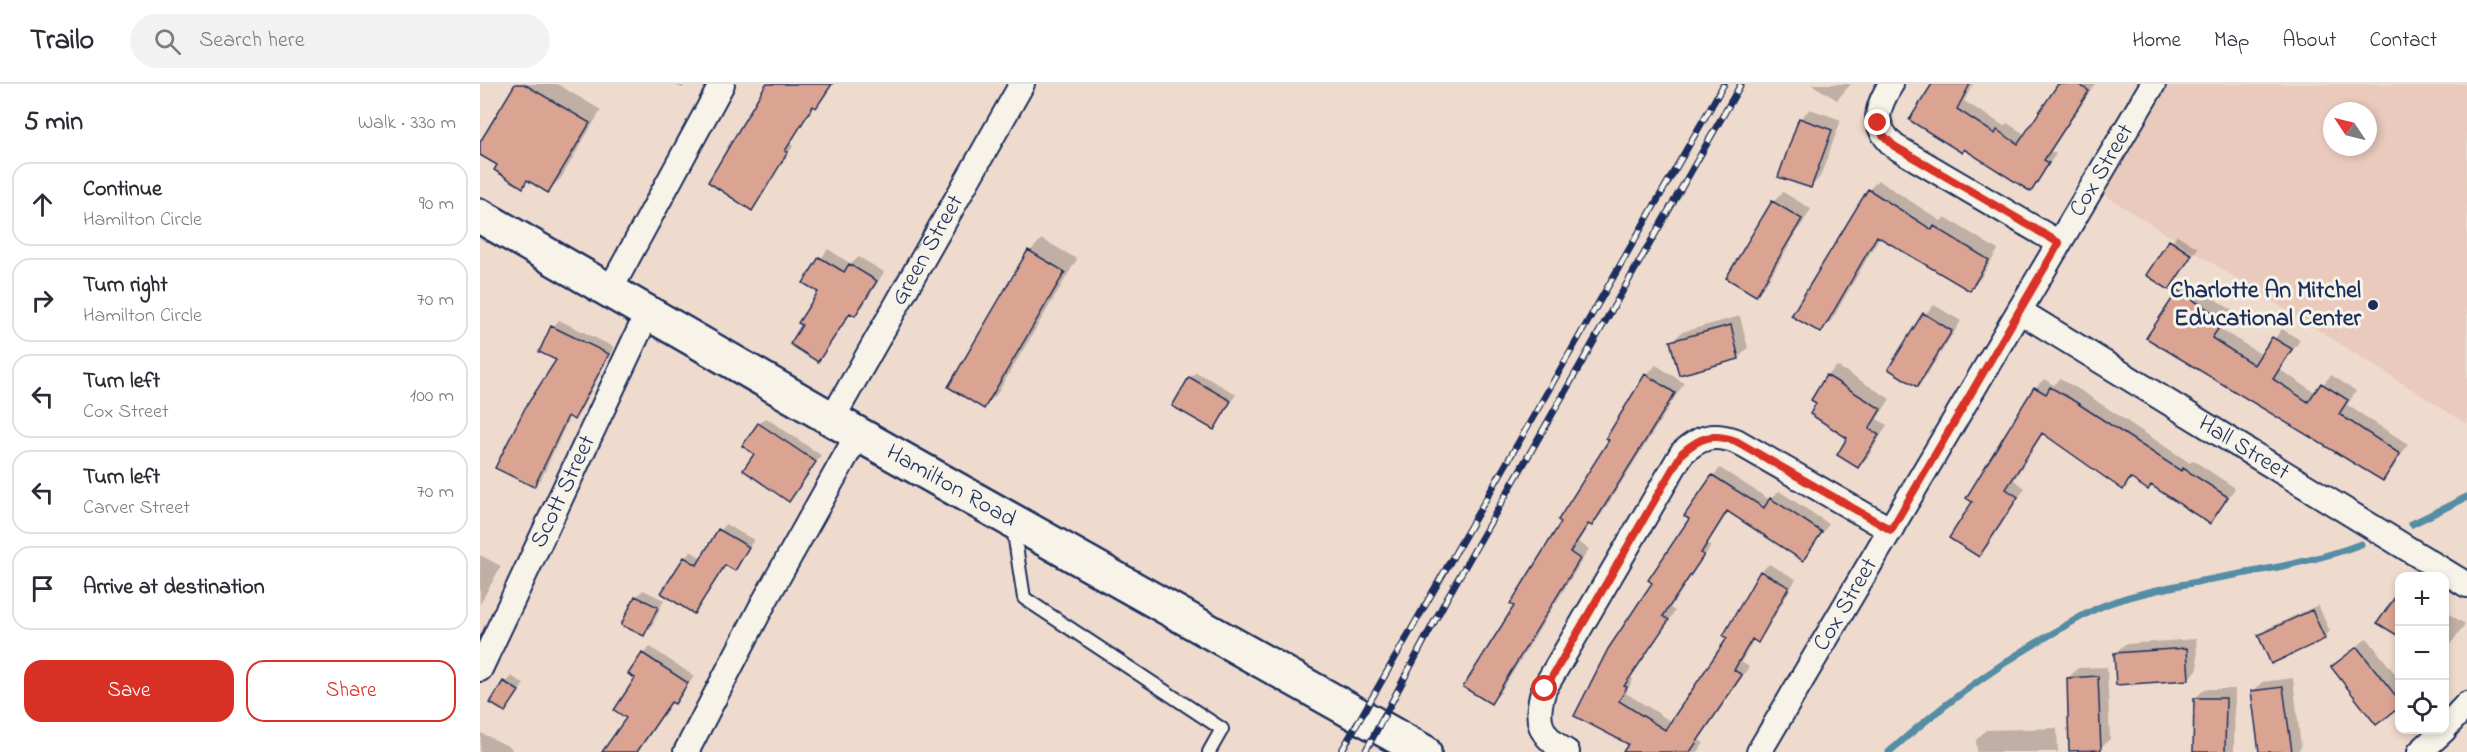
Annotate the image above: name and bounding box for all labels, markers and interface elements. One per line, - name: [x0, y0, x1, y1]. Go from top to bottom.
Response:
- search box: [130, 14, 550, 68]
- text: Trailo: [30, 21, 94, 62]
- icon: search: [151, 25, 184, 58]
- text: Search here: [199, 25, 305, 57]
- text: Home: [2132, 26, 2181, 56]
- text: Map: [2214, 26, 2249, 56]
- text: About: [2282, 26, 2336, 56]
- text: Contact: [2369, 26, 2437, 56]
- north arrow: [2323, 102, 2377, 156]
- text: 5 min: [24, 104, 83, 142]
- text: Walk · 330 m: [358, 109, 456, 138]
- route end: [1864, 109, 1890, 135]
- street label: Cox Street: [2061, 117, 2143, 224]
- text: Continue: [83, 174, 162, 206]
- icon: ahead: [26, 188, 59, 221]
- street label: Green Street: [882, 188, 973, 312]
- text: 90 m: [419, 190, 454, 219]
- text: Hamilton Circle: [83, 206, 202, 235]
- text: Turn right: [83, 270, 168, 302]
- place label: Charlotte An Mitchel Educational Center: [2170, 274, 2362, 337]
- icon: right: [26, 284, 59, 317]
- text: 70 m: [417, 286, 454, 315]
- marker: Charlotte An Mitchel Educational Center: [2366, 298, 2380, 312]
- text: Hamilton Circle: [83, 302, 202, 331]
- text: Turn left: [83, 366, 160, 398]
- icon: left: [26, 380, 59, 413]
- text: 100 m: [410, 382, 454, 411]
- text: Cox Street: [83, 398, 169, 427]
- street label: Hall Street: [2191, 407, 2296, 490]
- street label: Scott Street: [522, 429, 605, 554]
- street label: Hamilton Road: [879, 436, 1023, 537]
- text: Turn left: [83, 462, 160, 494]
- icon: left: [26, 476, 59, 509]
- text: 70 m: [417, 478, 454, 507]
- text: Carver Street: [83, 494, 190, 523]
- street label: Cox Street: [1805, 551, 1887, 658]
- icon: arrive: [26, 572, 59, 605]
- text: Arrive at destination: [83, 572, 265, 604]
- map controls: [2395, 572, 2449, 734]
- button: +: [2395, 572, 2449, 626]
- button: −: [2395, 626, 2449, 680]
- button: Save: [24, 660, 234, 722]
- button: Share: [246, 660, 456, 722]
- route start: [1531, 675, 1557, 701]
- button: locate: [2395, 680, 2449, 734]

